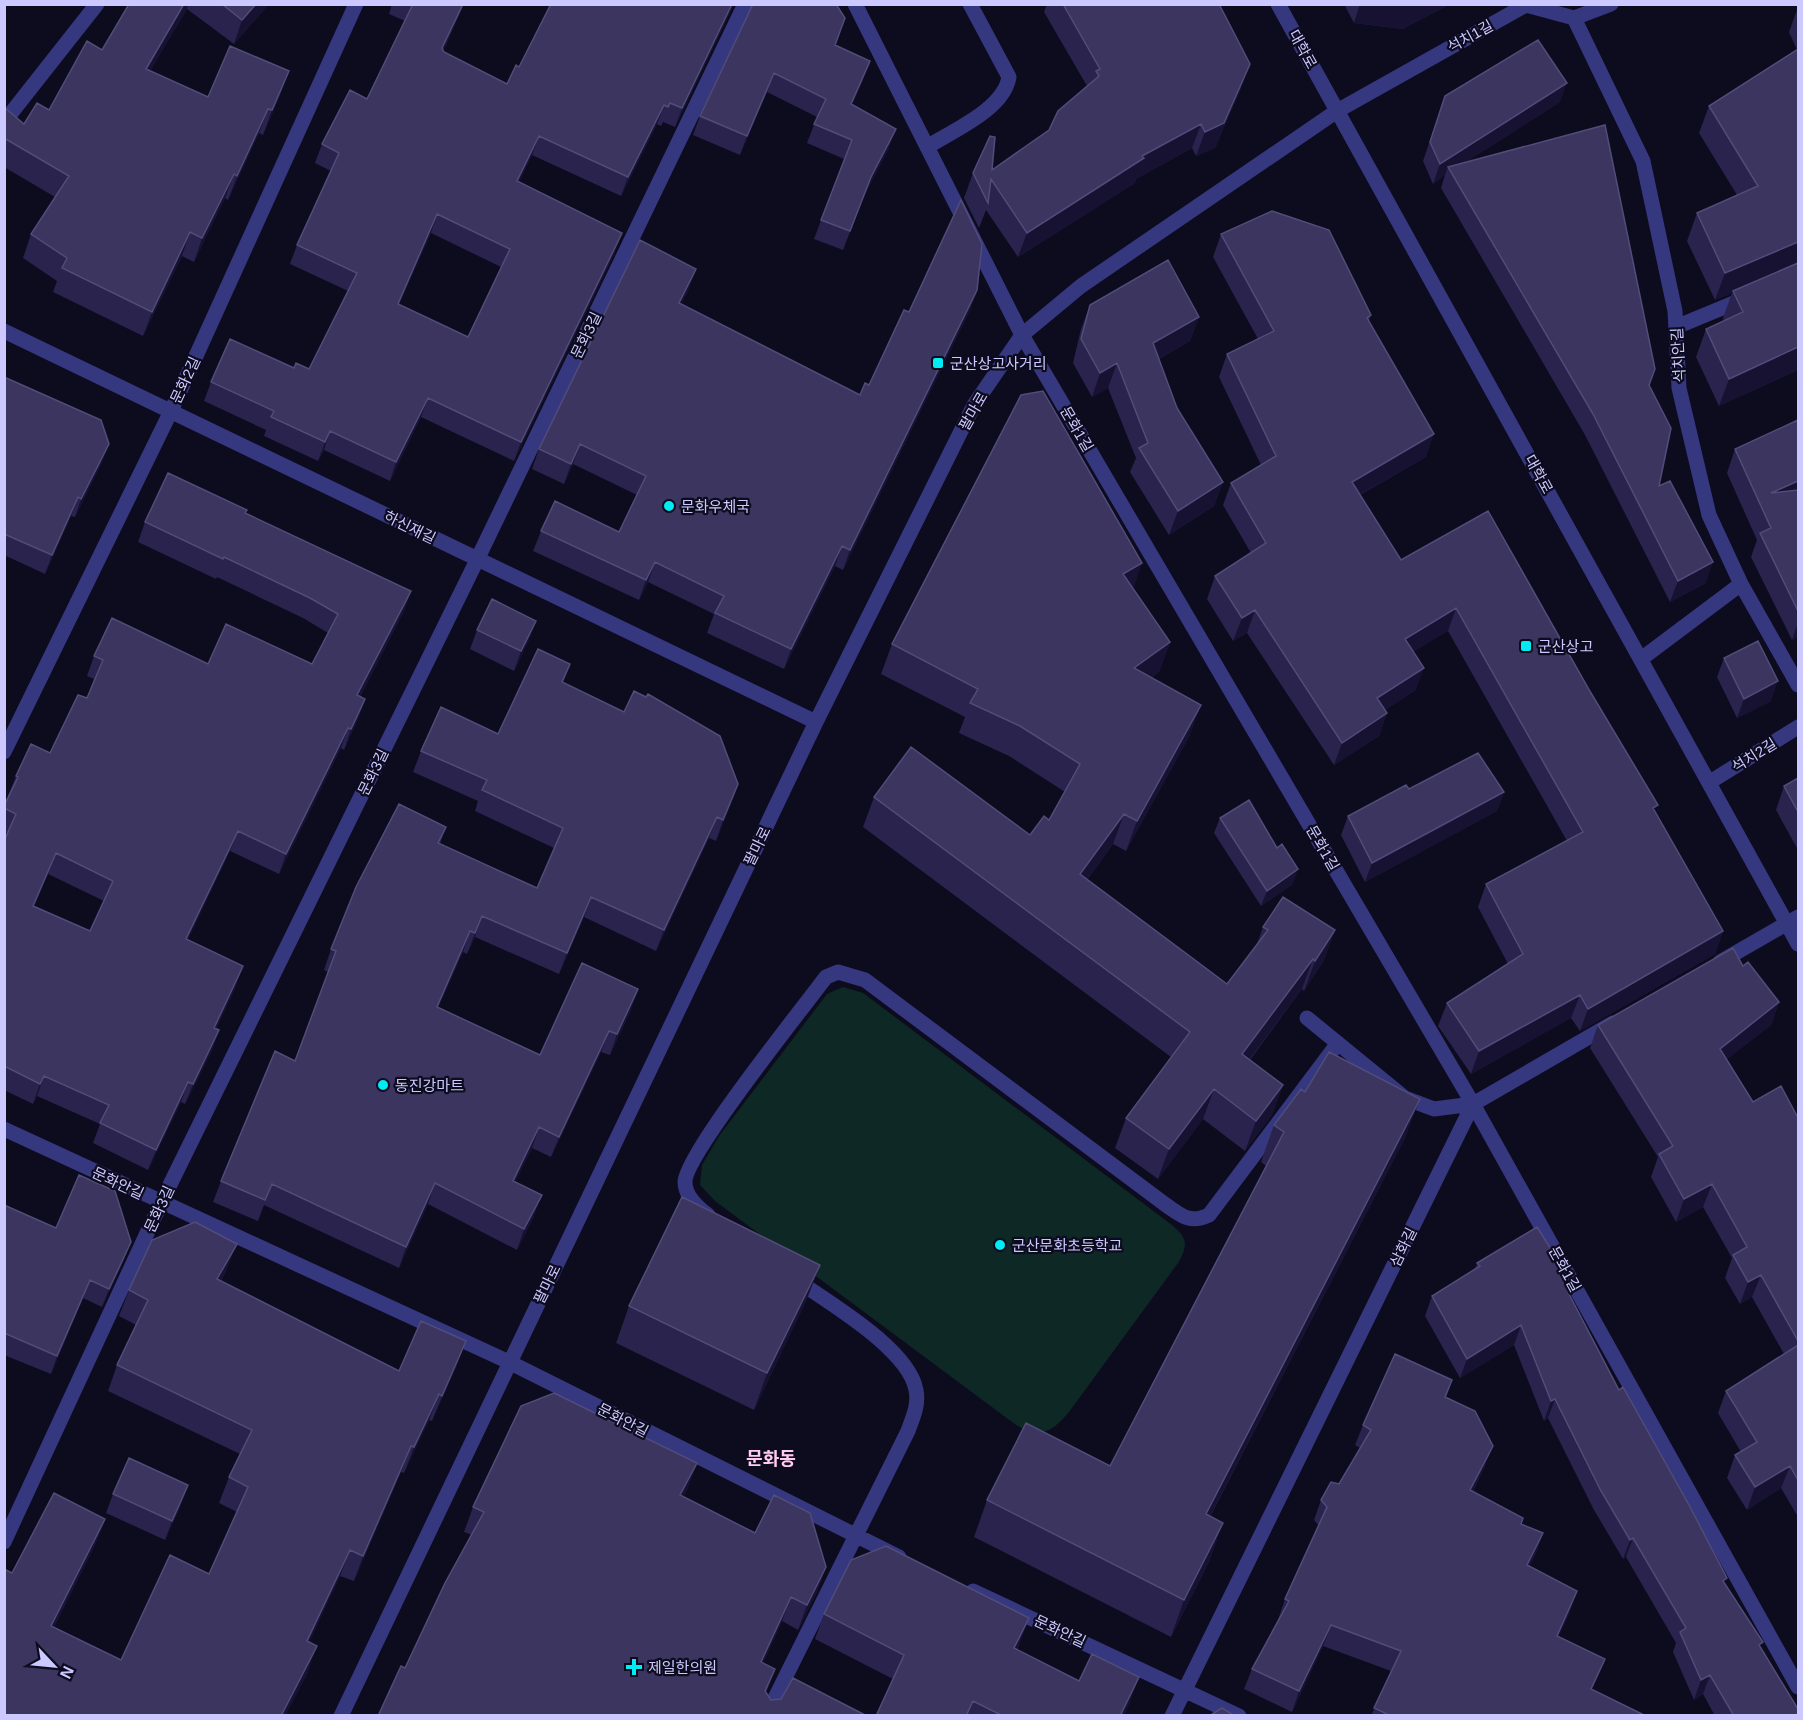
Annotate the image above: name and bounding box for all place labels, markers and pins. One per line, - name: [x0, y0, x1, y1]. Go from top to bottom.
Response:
- place label: 군산상고사거리: [950, 355, 1047, 372]
- marker: 군산상고사거리: [931, 356, 945, 370]
- place label: 문화우체국: [681, 498, 750, 515]
- marker: 문화우체국: [662, 499, 676, 513]
- place label: 군산상고: [1538, 638, 1593, 655]
- marker: 군산상고: [1519, 639, 1533, 653]
- place label: 동진강마트: [395, 1077, 464, 1094]
- marker: 동진강마트: [376, 1078, 390, 1092]
- place label: 군산문화초등학교: [1012, 1237, 1122, 1254]
- marker: 군산문화초등학교: [993, 1238, 1007, 1252]
- marker: 제일한의원: [625, 1658, 643, 1676]
- place label: 제일한의원: [648, 1659, 717, 1676]

